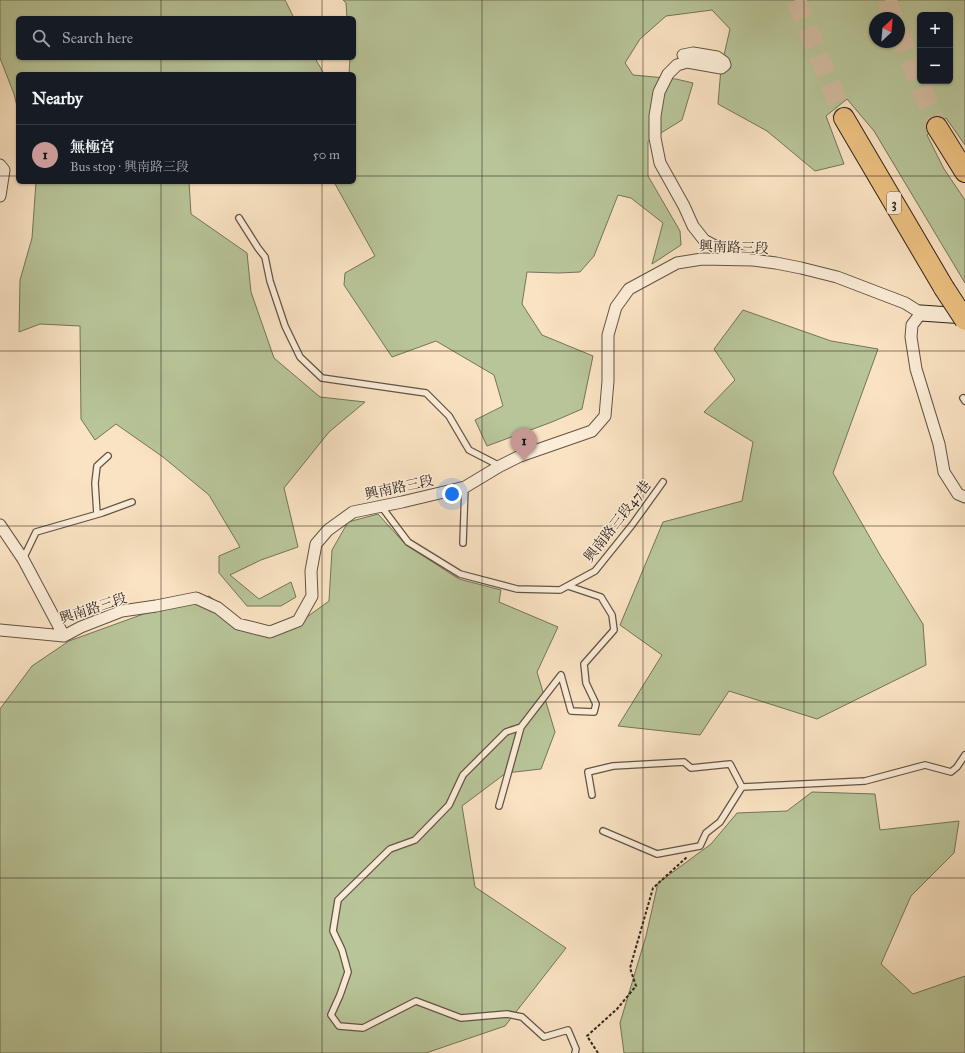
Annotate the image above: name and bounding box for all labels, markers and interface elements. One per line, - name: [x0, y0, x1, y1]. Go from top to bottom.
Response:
- north arrow: [869, 12, 905, 48]
- map controls: [917, 12, 953, 84]
- button: +: [917, 12, 953, 48]
- search box: [16, 16, 356, 60]
- icon: search: [30, 27, 52, 49]
- text: Search here: [62, 29, 133, 47]
- button: −: [917, 48, 953, 84]
- text: Nearby: [32, 88, 83, 109]
- text: 無極宮: [70, 138, 115, 156]
- text: 1: [42, 147, 48, 163]
- text: 50 m: [313, 147, 340, 163]
- text: Bus stop · 興南路三段: [70, 159, 189, 175]
- road number: 3: [887, 192, 901, 214]
- street label: 興南路三段: [699, 238, 769, 257]
- pin: 1: [511, 428, 537, 461]
- street label: 興南路三段: [363, 472, 435, 503]
- street label: 興南路三段47巷: [580, 477, 654, 565]
- your location: [442, 484, 462, 504]
- street label: 興南路三段: [57, 590, 129, 627]

